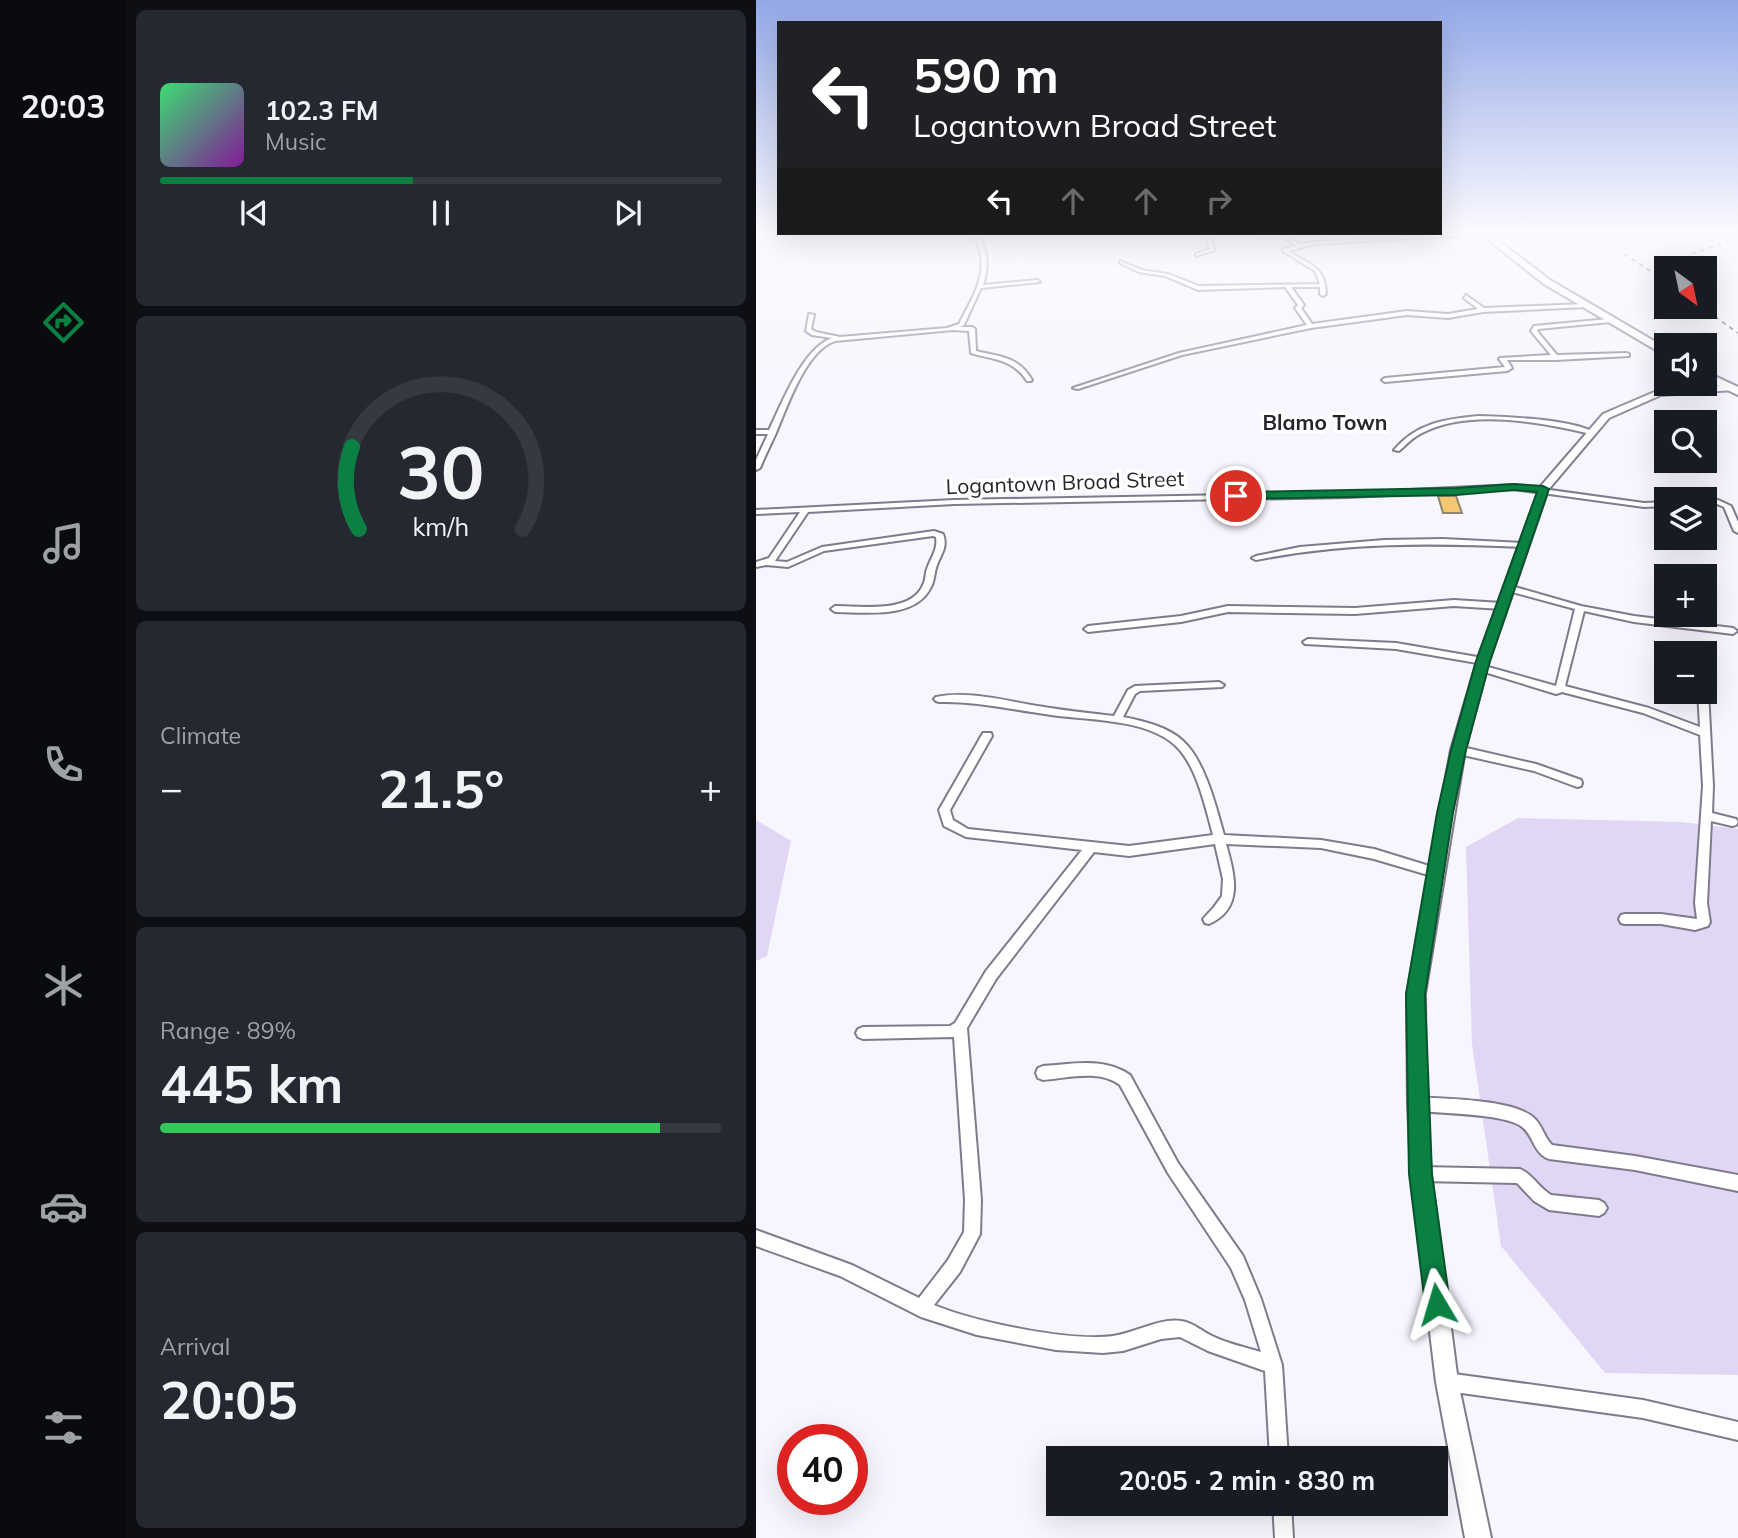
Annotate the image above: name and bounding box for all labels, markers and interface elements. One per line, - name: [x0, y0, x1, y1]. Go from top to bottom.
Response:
- text: 590 m: [913, 44, 1059, 105]
- icon: left: [798, 49, 889, 140]
- text: 20:03: [21, 86, 105, 126]
- text: 102.3 FM: [265, 94, 378, 127]
- text: Logantown Broad Street: [913, 105, 1276, 145]
- text: Music: [265, 127, 326, 156]
- icon: left: [981, 182, 1019, 220]
- icon: ahead: [1054, 182, 1092, 220]
- icon: ahead: [1127, 182, 1165, 220]
- icon: right: [1200, 182, 1238, 220]
- icon: previous: [235, 194, 273, 232]
- icon: pause: [422, 194, 460, 232]
- icon: next: [609, 194, 647, 232]
- north arrow: [1654, 256, 1717, 318]
- map controls: [1654, 256, 1717, 704]
- icon: directions: [39, 298, 88, 347]
- button: sound: [1654, 333, 1717, 396]
- district label: Blamo Town: [1263, 409, 1387, 435]
- button: search: [1654, 410, 1717, 473]
- text: 30: [397, 427, 485, 518]
- street label: Logantown Broad Street: [945, 465, 1185, 499]
- pin: [1206, 466, 1266, 526]
- icon: arrive: [1217, 477, 1255, 515]
- button: layers: [1654, 487, 1717, 550]
- text: km/h: [413, 511, 469, 542]
- icon: music: [39, 519, 88, 568]
- button: +: [1654, 564, 1717, 627]
- button: −: [1654, 641, 1717, 704]
- text: Climate: [160, 721, 241, 750]
- icon: phone: [39, 740, 88, 789]
- text: 21.5°: [378, 756, 504, 821]
- text: −: [160, 764, 183, 812]
- text: +: [699, 764, 722, 812]
- icon: climate: [39, 961, 88, 1010]
- text: Range · 89%: [160, 1016, 296, 1045]
- text: 445 km: [160, 1051, 343, 1116]
- icon: car: [39, 1182, 88, 1231]
- position arrow: [1400, 1267, 1474, 1341]
- text: Arrival: [160, 1332, 230, 1361]
- text: 20:05: [160, 1367, 298, 1432]
- icon: filters: [39, 1403, 88, 1452]
- speed limit sign: 40: [777, 1424, 868, 1515]
- text: 20:05 · 2 min · 830 m: [1119, 1464, 1375, 1497]

